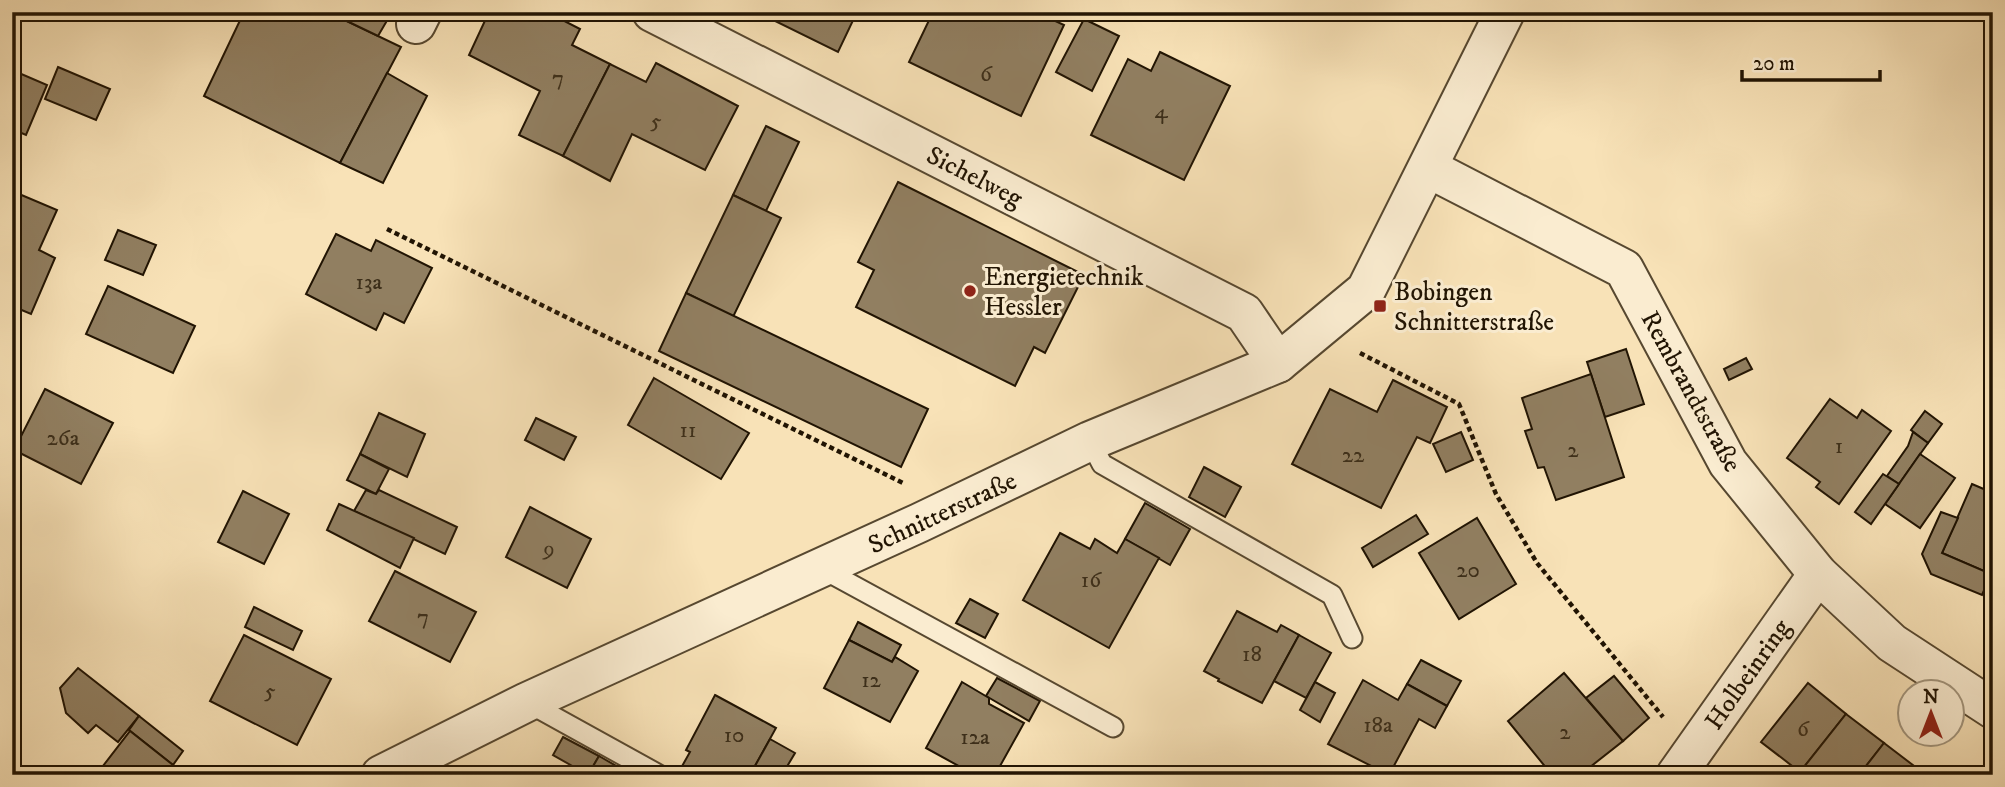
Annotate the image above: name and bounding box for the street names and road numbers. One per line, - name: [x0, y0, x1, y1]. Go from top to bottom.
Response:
- street label: Sichelweg: [921, 139, 1028, 216]
- street label: Rembrandtstraße: [1633, 305, 1749, 478]
- street label: Schnitterstraße: [863, 465, 1022, 562]
- street label: Holbeinring: [1698, 613, 1799, 737]

